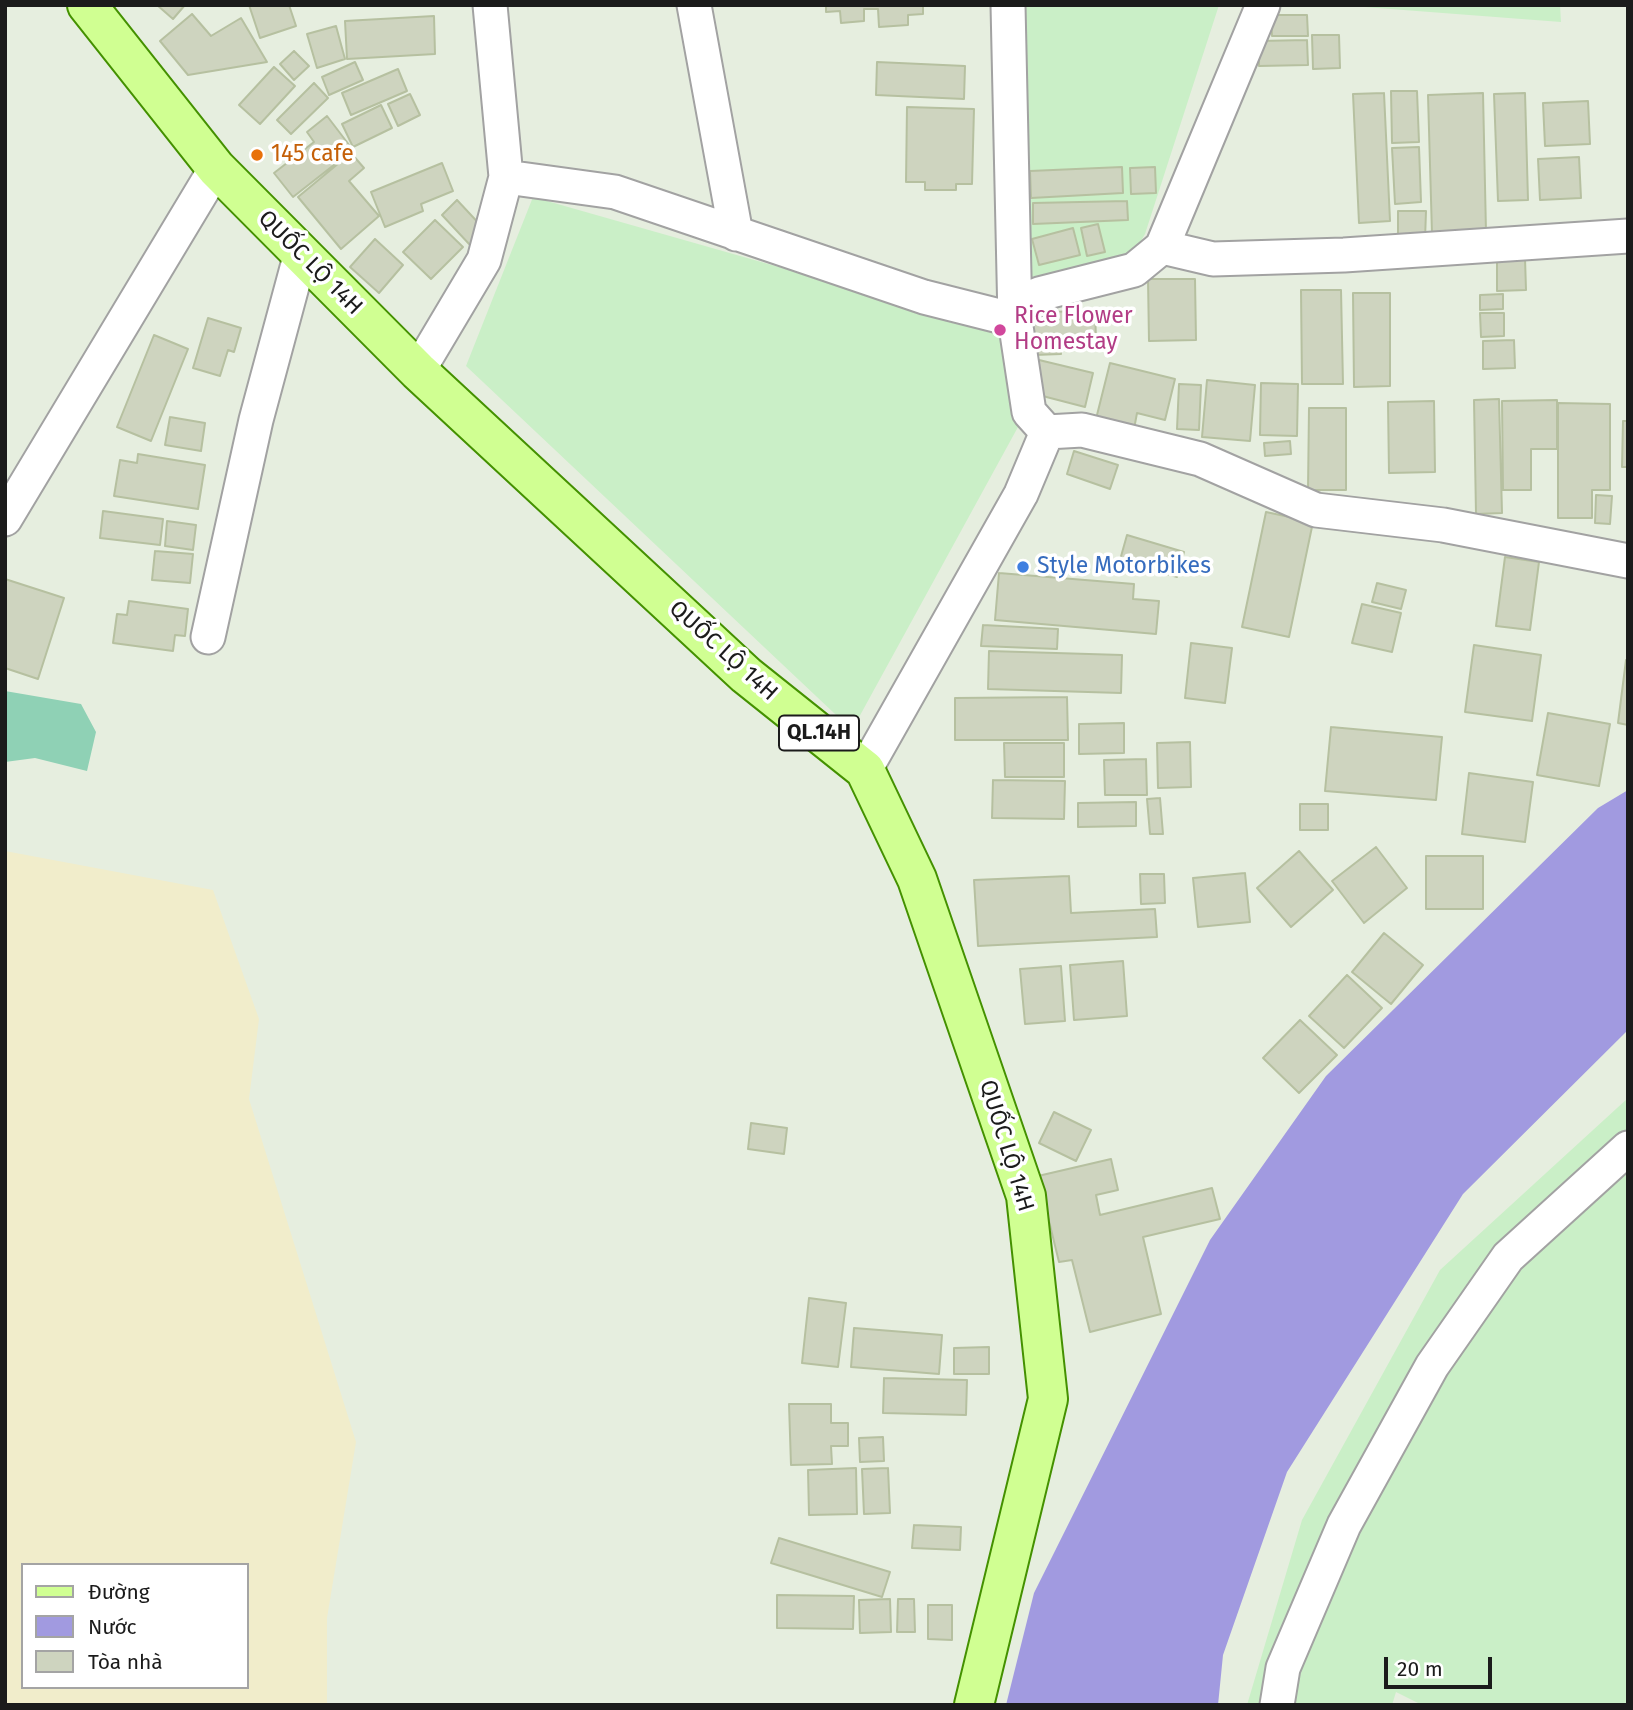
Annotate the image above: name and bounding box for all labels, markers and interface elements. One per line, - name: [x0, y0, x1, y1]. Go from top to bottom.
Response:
- place label: 145 cafe: [271, 141, 354, 169]
- marker: 145 cafe: [249, 147, 265, 163]
- street label: QUỐC LỘ 14H: [252, 205, 368, 321]
- place label: Rice Flower Homestay: [1014, 303, 1133, 357]
- marker: Rice Flower Homestay: [992, 322, 1008, 338]
- place label: Style Motorbikes: [1037, 553, 1211, 581]
- marker: Style Motorbikes: [1015, 559, 1031, 575]
- street label: QUỐC LỘ 14H: [663, 595, 783, 707]
- road number: QL.14H: [779, 716, 859, 750]
- street label: QUỐC LỘ 14H: [973, 1077, 1039, 1215]
- legend: [21, 1563, 248, 1689]
- text: Đường: [88, 1579, 150, 1605]
- text: Nước: [88, 1614, 137, 1640]
- scale bar: [1388, 1644, 1496, 1688]
- text: Tòa nhà: [88, 1649, 163, 1675]
- text: 20 m: [1397, 1656, 1443, 1682]

